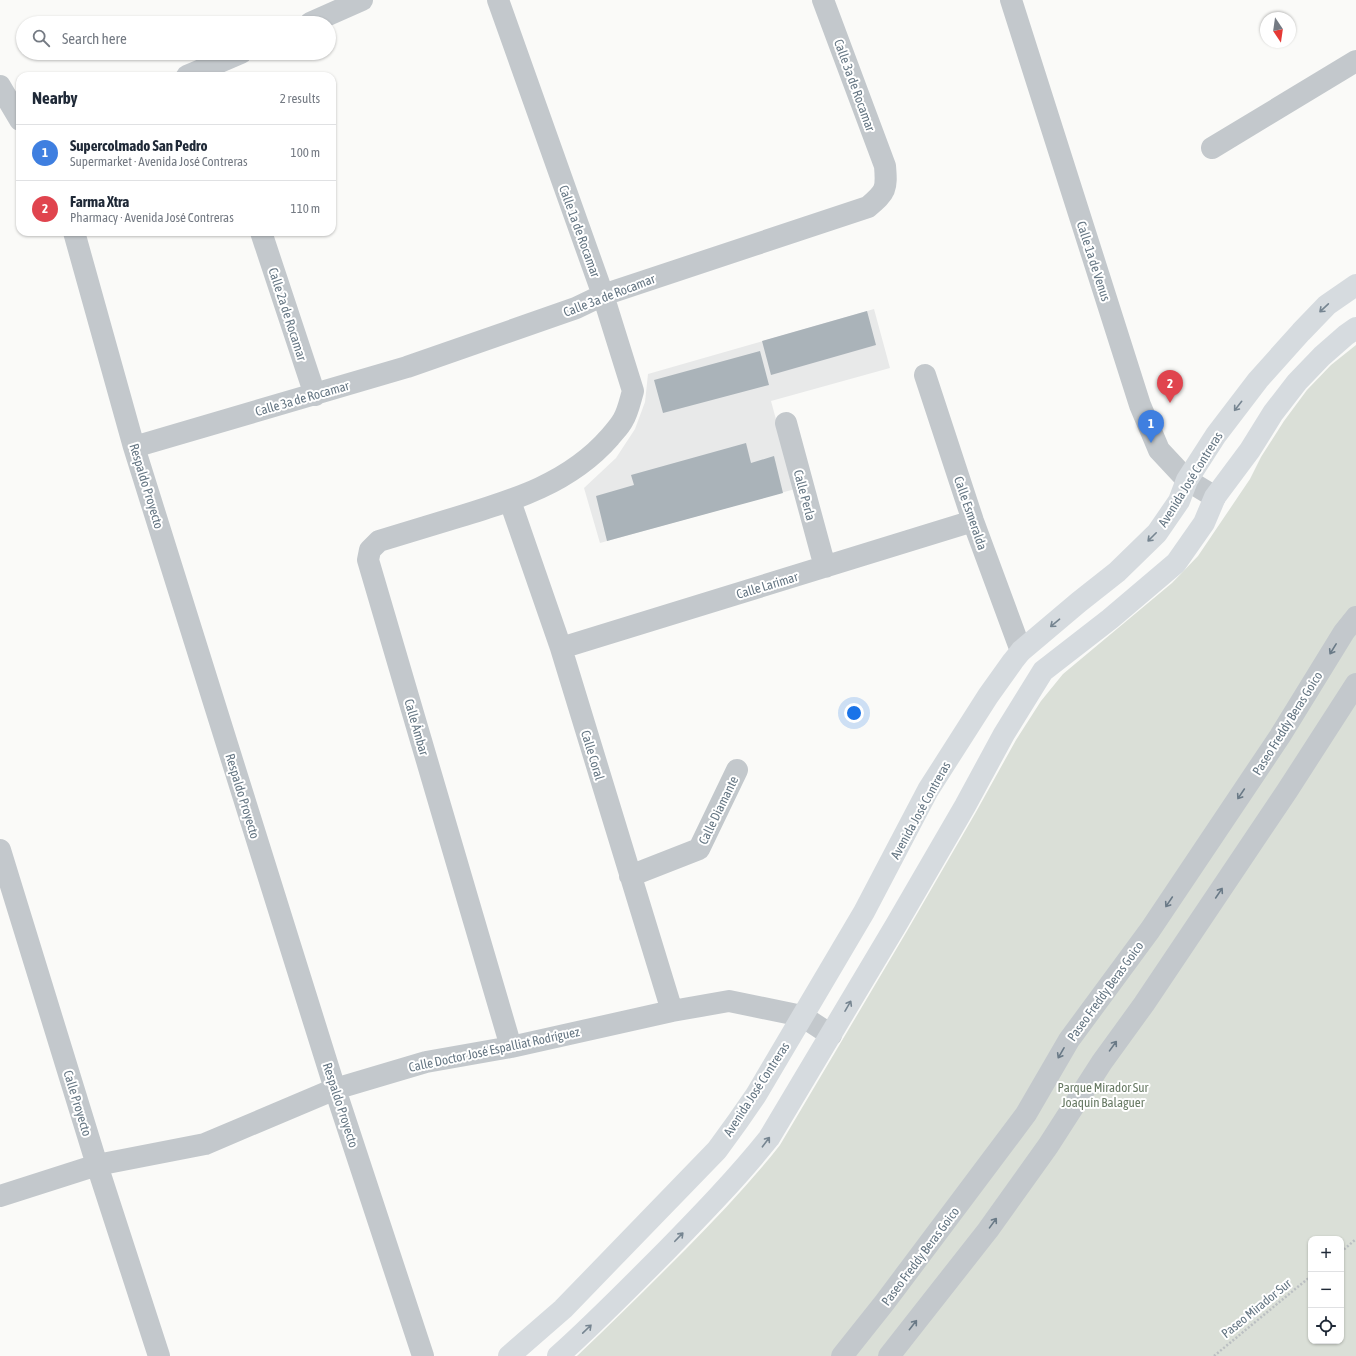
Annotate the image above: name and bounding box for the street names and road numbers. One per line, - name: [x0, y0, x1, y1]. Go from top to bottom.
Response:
- street label: Calle 3a de Rocamar: [831, 37, 878, 133]
- street label: Calle 1a de Rocamar: [556, 183, 603, 279]
- street label: Calle 1a de Venus: [1074, 219, 1114, 303]
- street label: Calle 2a de Rocamar: [265, 266, 310, 363]
- street label: Calle 3a de Rocamar: [561, 271, 657, 320]
- street label: Calle 3a de Rocamar: [254, 378, 351, 419]
- street label: Avenida José Contreras: [1155, 429, 1226, 530]
- street label: Respaldo Proyecto: [126, 442, 167, 531]
- street label: Calle Perla: [791, 468, 818, 522]
- street label: Calle Esmeralda: [951, 474, 990, 552]
- street label: Calle Larimar: [735, 569, 800, 602]
- street label: Paseo Freddy Beras Goico: [1249, 669, 1325, 778]
- street label: Calle Ámbar: [401, 697, 432, 757]
- street label: Calle Coral: [578, 728, 607, 782]
- street label: Respaldo Proyecto: [222, 752, 263, 841]
- street label: Avenida José Contreras: [887, 758, 954, 862]
- street label: Calle Diamante: [696, 774, 741, 847]
- street label: Paseo Freddy Beras Goico: [1064, 939, 1147, 1044]
- street label: Calle Doctor José Espalliat Rodríguez: [407, 1024, 581, 1075]
- street label: Avenida José Contreras: [720, 1039, 793, 1139]
- street label: Respaldo Proyecto: [320, 1061, 361, 1149]
- street label: Calle Proyecto: [60, 1068, 95, 1138]
- street label: Paseo Freddy Beras Goico: [878, 1204, 962, 1309]
- street label: Paseo Mirador Sur: [1218, 1276, 1294, 1341]

